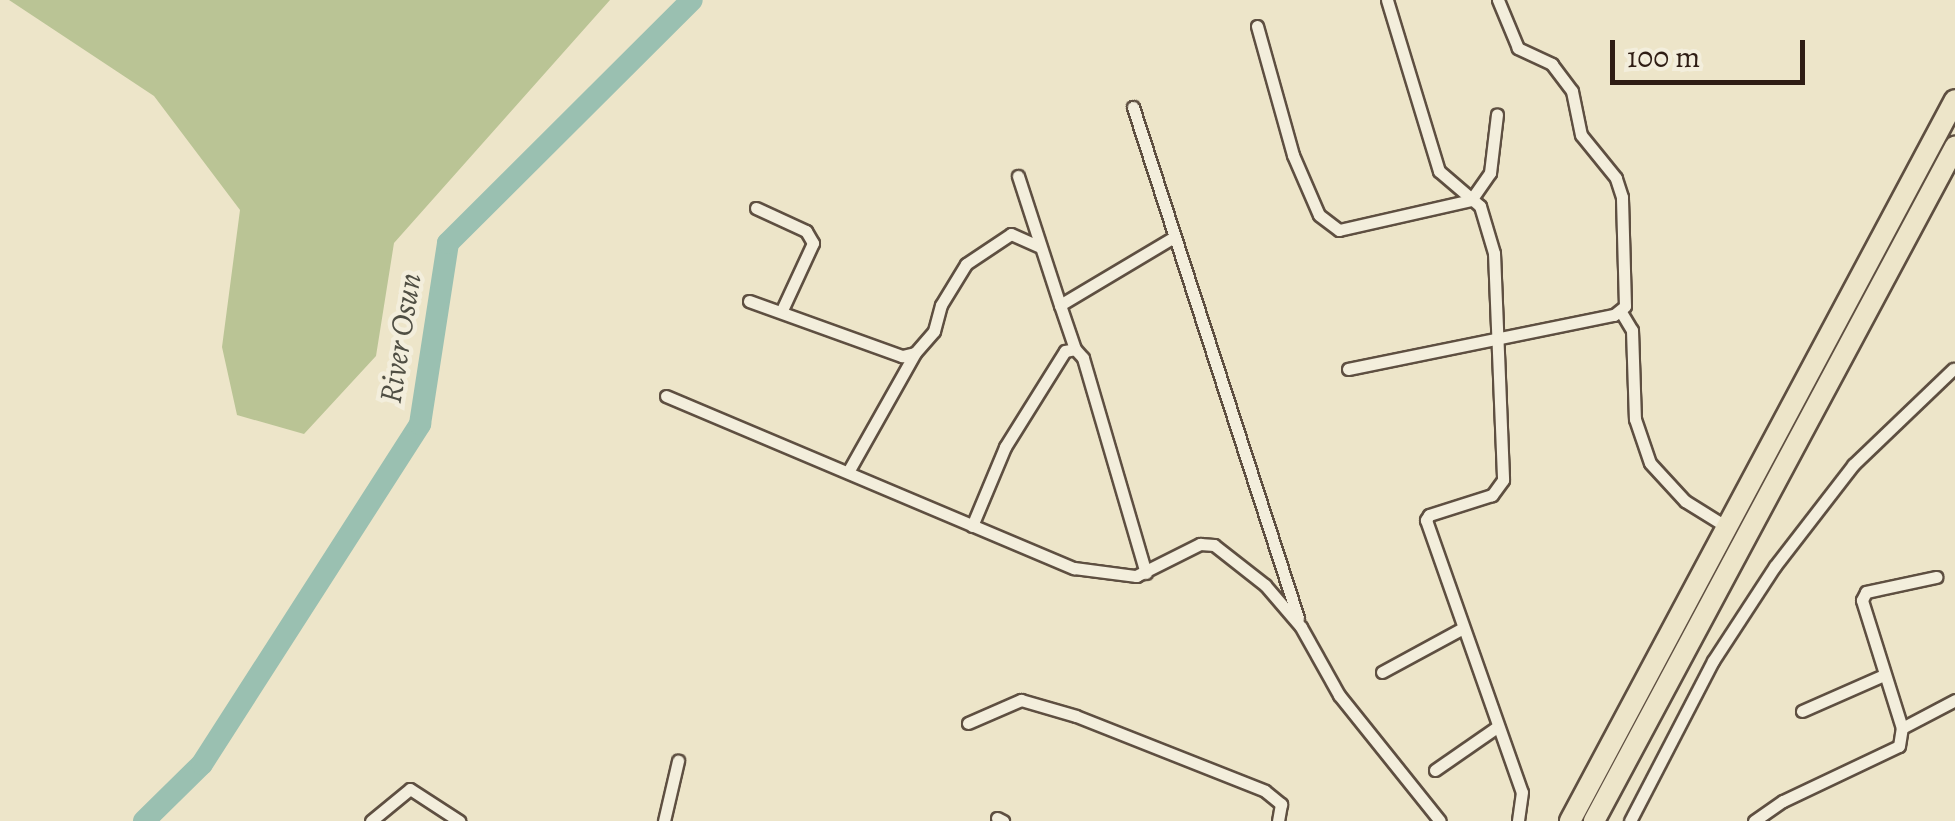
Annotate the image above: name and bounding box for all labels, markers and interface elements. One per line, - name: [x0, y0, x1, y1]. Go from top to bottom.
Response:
- scale bar: [1615, 20, 1810, 82]
- text: 100 m: [1627, 37, 1700, 77]
- water label: River Osun: [371, 270, 429, 406]

